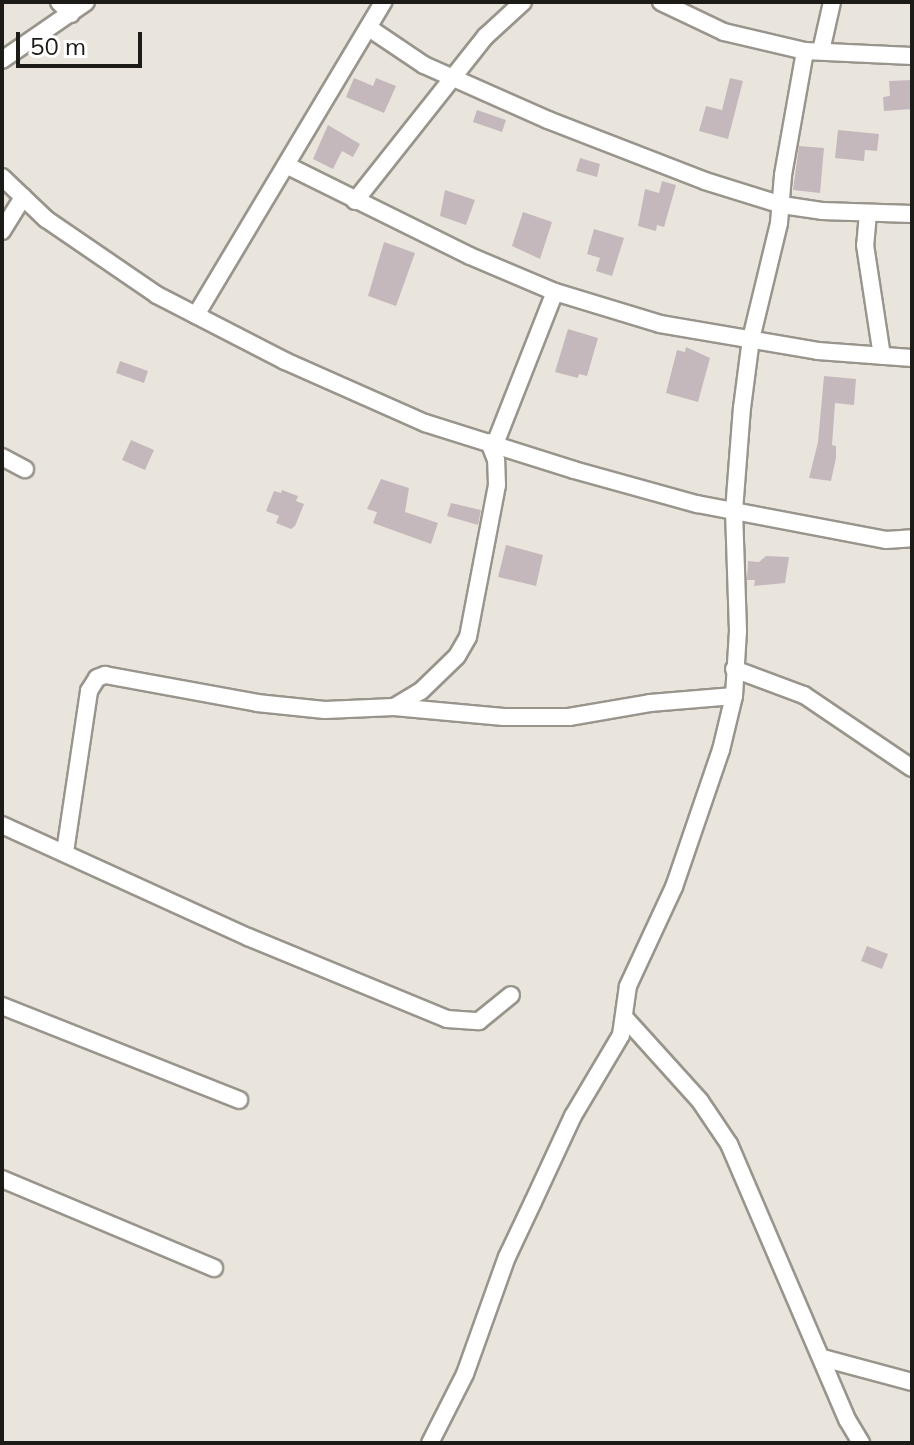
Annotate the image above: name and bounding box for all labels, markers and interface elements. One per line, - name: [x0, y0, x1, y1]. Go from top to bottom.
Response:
- scale bar: [20, 16, 146, 66]
- text: 50 m: [30, 31, 86, 61]

